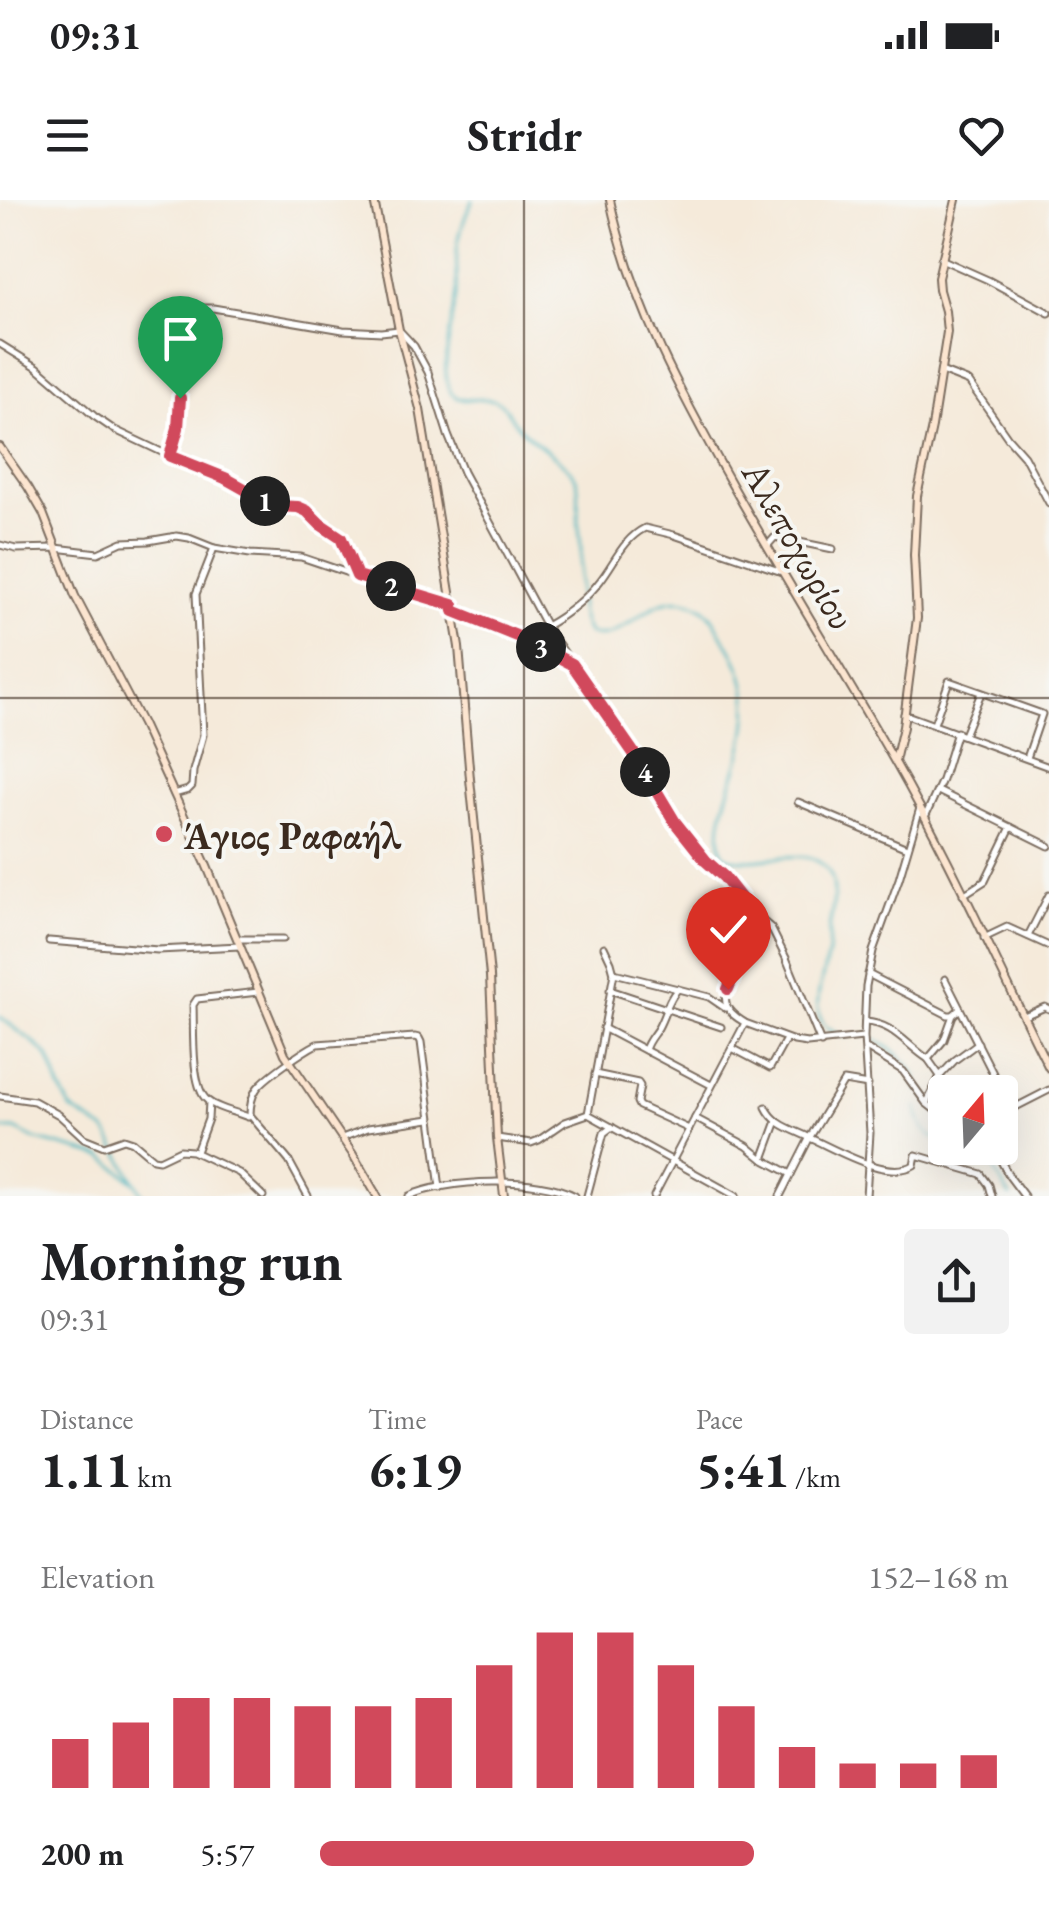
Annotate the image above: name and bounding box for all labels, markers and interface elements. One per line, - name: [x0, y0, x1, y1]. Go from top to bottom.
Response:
- text: 09:31: [50, 11, 141, 60]
- text: Stridr: [467, 106, 582, 164]
- icon: menu: [40, 108, 95, 163]
- icon: heart: [954, 108, 1009, 163]
- pin: [138, 296, 223, 399]
- icon: arrive: [153, 311, 208, 366]
- street label: Αλεποχωρίου: [731, 451, 867, 638]
- pin: 1: [240, 476, 290, 526]
- text: 1: [258, 483, 272, 519]
- pin: 2: [366, 561, 416, 611]
- text: 2: [384, 568, 398, 604]
- pin: 3: [516, 622, 566, 672]
- text: 3: [534, 629, 548, 665]
- pin: 4: [620, 747, 670, 797]
- text: 4: [638, 754, 652, 790]
- place label: Άγιος Ραφαήλ: [183, 810, 402, 859]
- marker: Άγιος Ραφαήλ: [153, 823, 175, 845]
- pin: [686, 887, 771, 990]
- icon: check: [701, 902, 756, 957]
- north arrow: [928, 1075, 1018, 1165]
- map controls: [928, 1075, 1018, 1165]
- text: Morning run: [40, 1225, 343, 1296]
- button: share: [904, 1229, 1009, 1334]
- text: 09:31: [40, 1298, 109, 1340]
- text: Distance: [40, 1401, 134, 1437]
- text: Time: [368, 1401, 426, 1437]
- text: Pace: [696, 1401, 743, 1437]
- text: 1.11: [40, 1437, 132, 1502]
- text: 6:19: [368, 1437, 461, 1502]
- text: 5:41: [696, 1437, 789, 1502]
- text: km: [132, 1459, 172, 1495]
- text: /km: [789, 1459, 841, 1495]
- text: Elevation: [40, 1556, 155, 1598]
- text: 152–168 m: [868, 1556, 1009, 1598]
- text: 200 m: [40, 1833, 124, 1875]
- text: 5:57: [200, 1833, 254, 1875]

